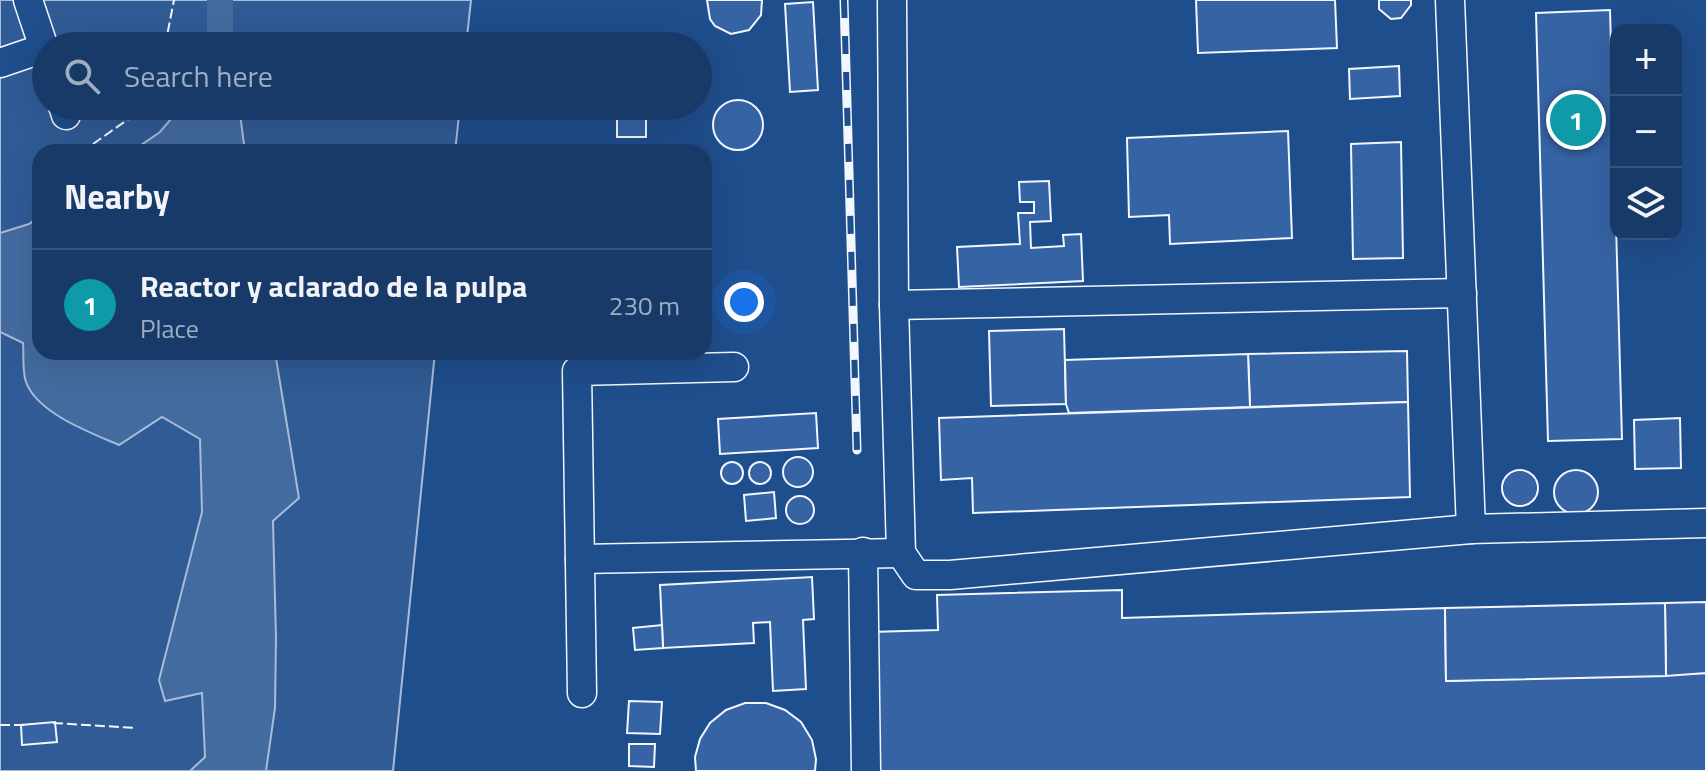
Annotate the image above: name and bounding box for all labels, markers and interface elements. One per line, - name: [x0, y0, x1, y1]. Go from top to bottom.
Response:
- map controls: [1610, 24, 1682, 240]
- button: +: [1610, 24, 1682, 96]
- search box: [32, 32, 712, 120]
- text: Search here: [124, 53, 273, 99]
- icon: search: [60, 54, 104, 98]
- pin: 1: [1550, 90, 1602, 150]
- button: −: [1610, 96, 1682, 168]
- button: layers: [1610, 168, 1682, 240]
- text: Nearby: [64, 170, 170, 222]
- text: Reactor y aclarado de la pulpa: [140, 263, 527, 309]
- your location: [724, 282, 764, 322]
- text: 1: [83, 286, 97, 325]
- text: 230 m: [609, 286, 680, 325]
- text: Place: [140, 309, 199, 348]

